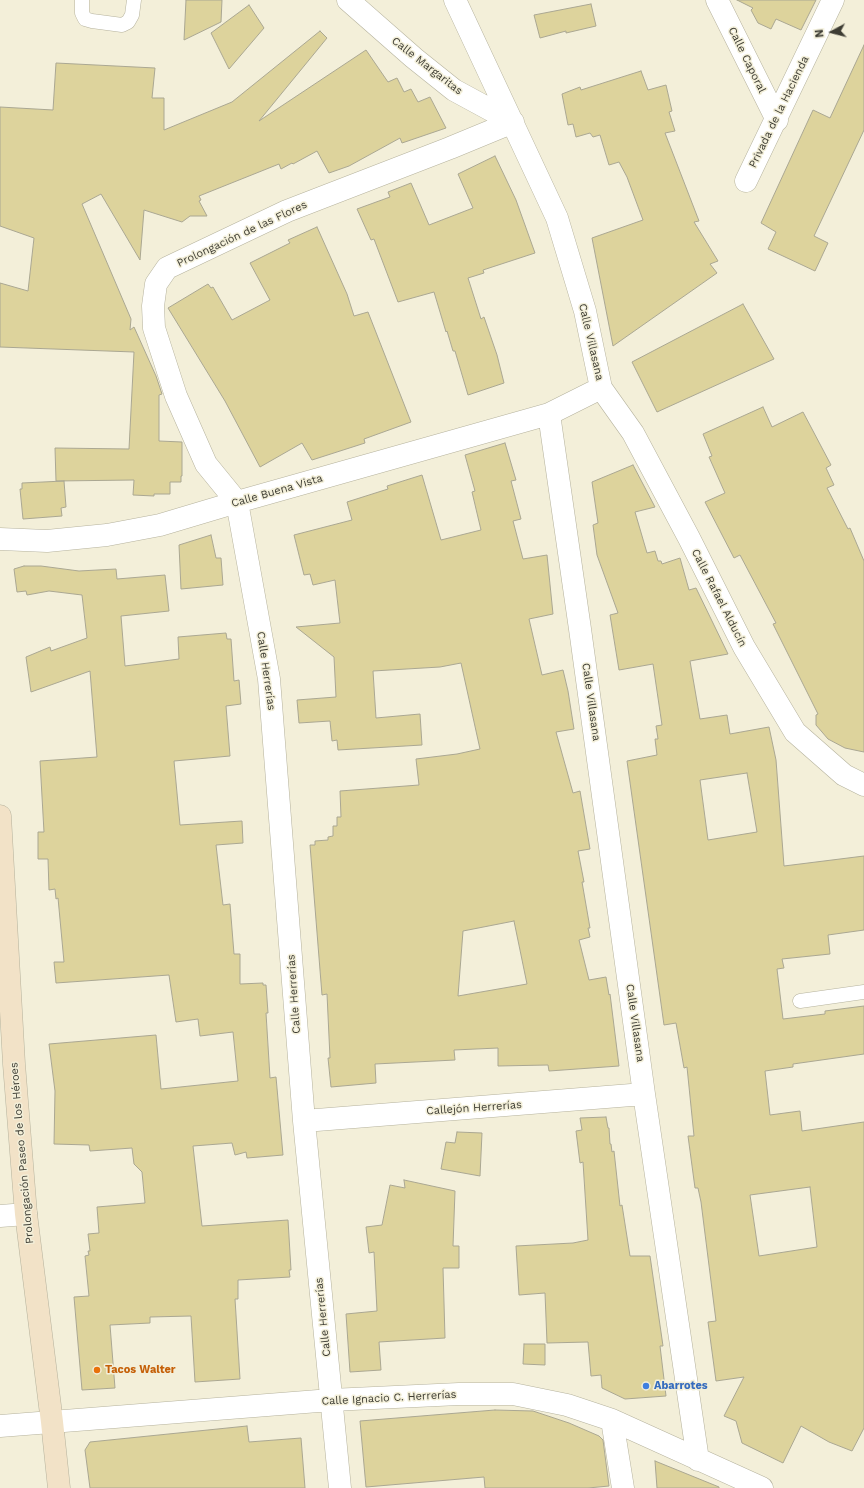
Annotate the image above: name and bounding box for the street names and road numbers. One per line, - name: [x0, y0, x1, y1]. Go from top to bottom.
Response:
- street label: Calle Caporal: [725, 25, 769, 95]
- street label: Calle Margaritas: [389, 34, 465, 98]
- street label: Privada de la Hacienda: [746, 54, 812, 170]
- street label: Prolongación de las Flores: [175, 198, 309, 270]
- street label: Calle Villasana: [576, 302, 606, 382]
- street label: Calle Buena Vista: [230, 472, 324, 510]
- street label: Calle Rafael Alducín: [689, 547, 749, 649]
- street label: Calle Herrerías: [254, 631, 278, 711]
- street label: Calle Villasana: [579, 662, 603, 742]
- street label: Calle Herrerías: [285, 954, 303, 1034]
- street label: Calle Villasana: [623, 983, 647, 1063]
- street label: Prolongación Paseo de los Héroes: [7, 1062, 37, 1244]
- street label: Callejón Herrerías: [426, 1098, 522, 1118]
- street label: Calle Herrerías: [312, 1277, 334, 1357]
- street label: Calle Ignacio C. Herrerías: [321, 1388, 457, 1408]

